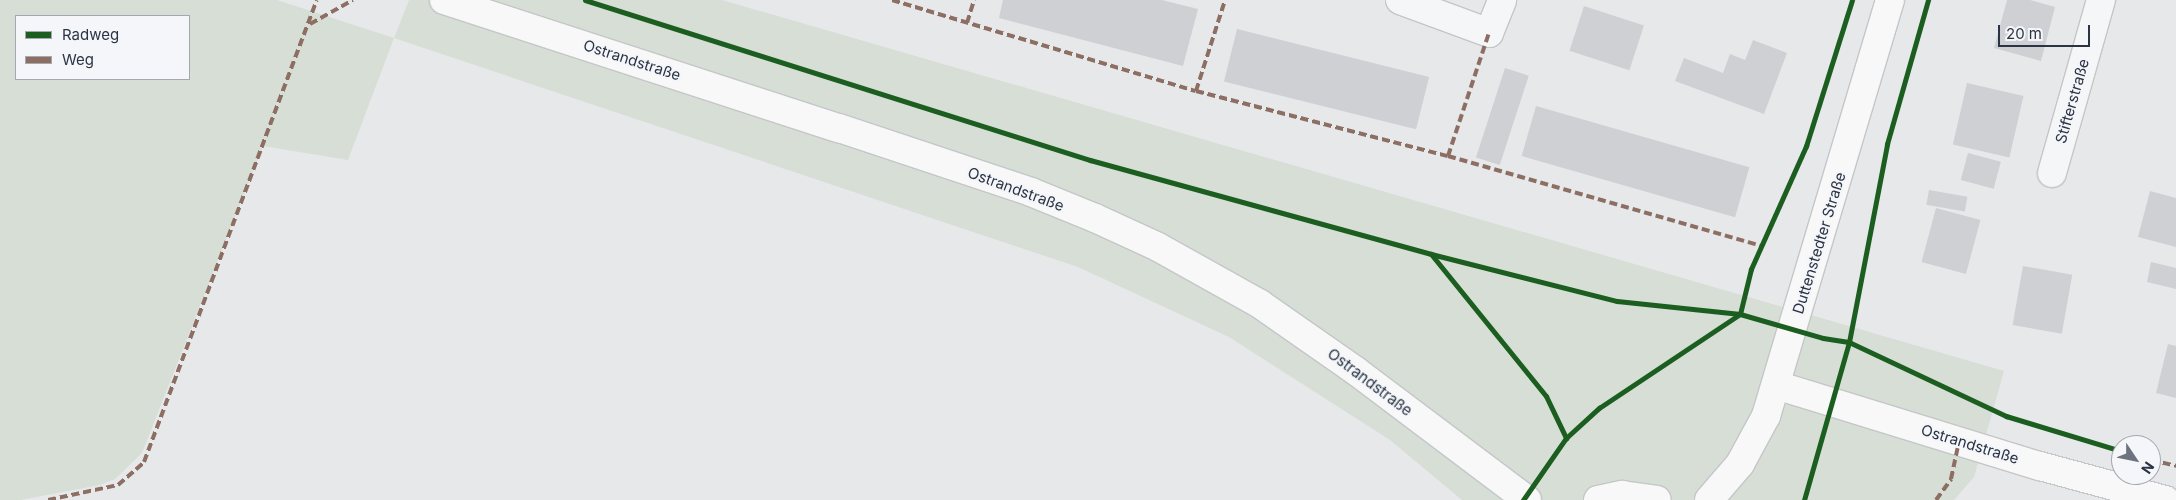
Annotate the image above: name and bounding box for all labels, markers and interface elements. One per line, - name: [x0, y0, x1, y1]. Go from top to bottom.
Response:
- legend: [15, 15, 190, 80]
- scale bar: [2001, 15, 2094, 47]
- text: 20 m: [2006, 24, 2042, 43]
- text: Radweg: [62, 25, 119, 44]
- street label: Ostrandstraße: [581, 36, 683, 84]
- text: Weg: [62, 50, 94, 69]
- street label: Stifterstraße: [2051, 57, 2093, 145]
- street label: Ostrandstraße: [965, 163, 1067, 215]
- street label: Duttenstedter Straße: [1789, 170, 1849, 316]
- street label: Ostrandstraße: [1324, 344, 1416, 420]
- street label: Ostrandstraße: [1919, 421, 2021, 467]
- north arrow: [2111, 435, 2161, 485]
- text: N: [2138, 459, 2158, 477]

